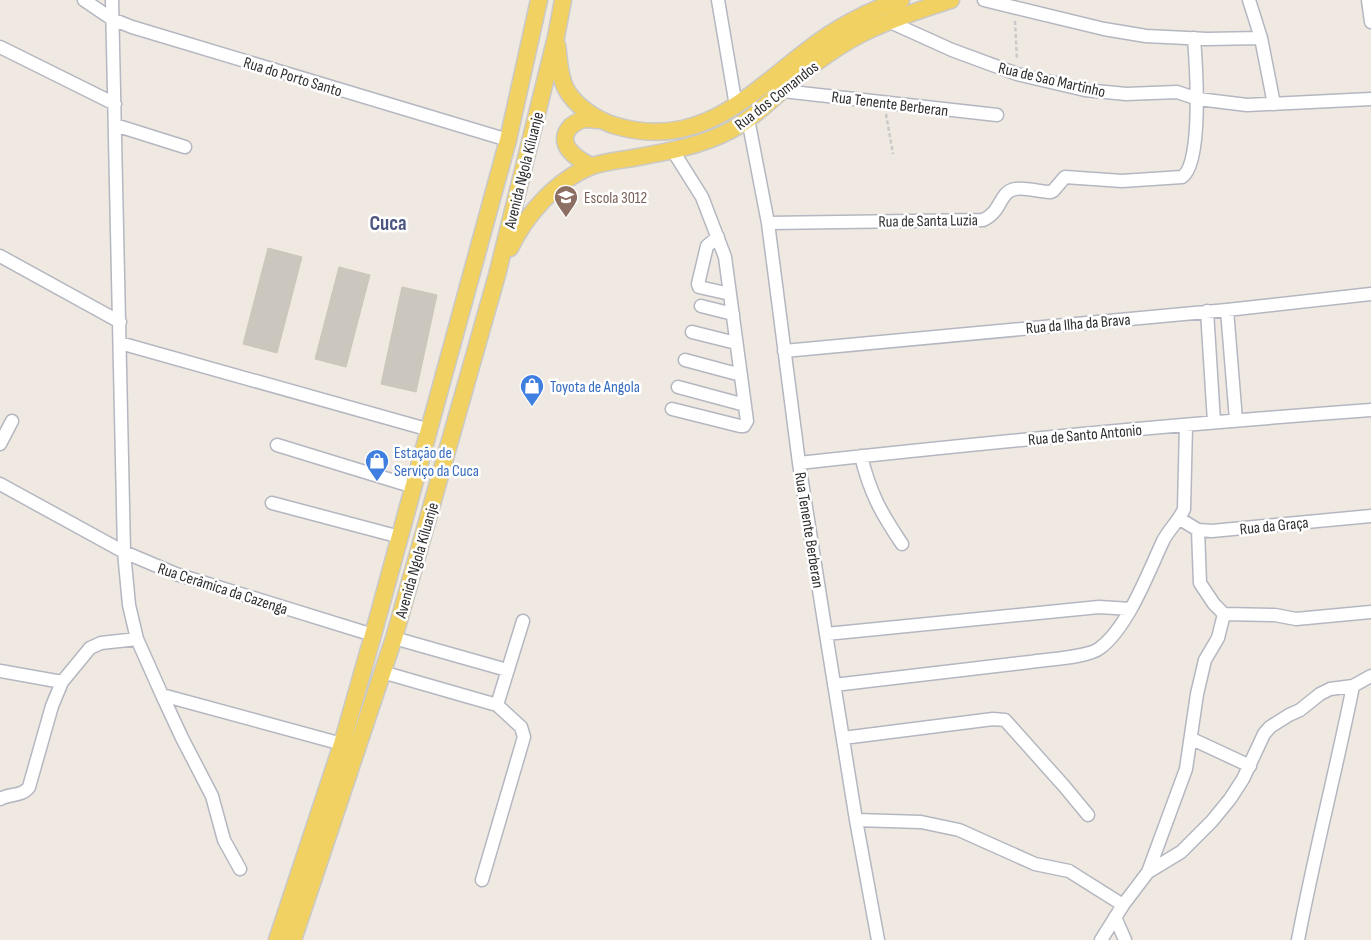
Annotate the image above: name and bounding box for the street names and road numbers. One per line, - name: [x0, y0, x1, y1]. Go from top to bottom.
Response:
- street label: Rua do Porto Santo: [241, 53, 344, 101]
- street label: Rua dos Comandos: [731, 57, 823, 135]
- street label: Rua de Sao Martinho: [996, 59, 1107, 102]
- street label: Rua Tenente Berberan: [831, 88, 949, 121]
- street label: Avenida Ngola Kiluanje: [501, 110, 548, 232]
- street label: Rua de Santa Luzia: [878, 211, 978, 232]
- street label: Rua da Ilha da Brava: [1025, 310, 1131, 339]
- street label: Rua de Santo Antonio: [1027, 421, 1143, 450]
- street label: Rua Tenente Berberan: [790, 471, 827, 590]
- street label: Avenida Ngola Kiluanje: [392, 500, 443, 621]
- street label: Rua da Graça: [1239, 513, 1309, 540]
- street label: Rua Cerâmica da Cazenga: [155, 559, 290, 619]

